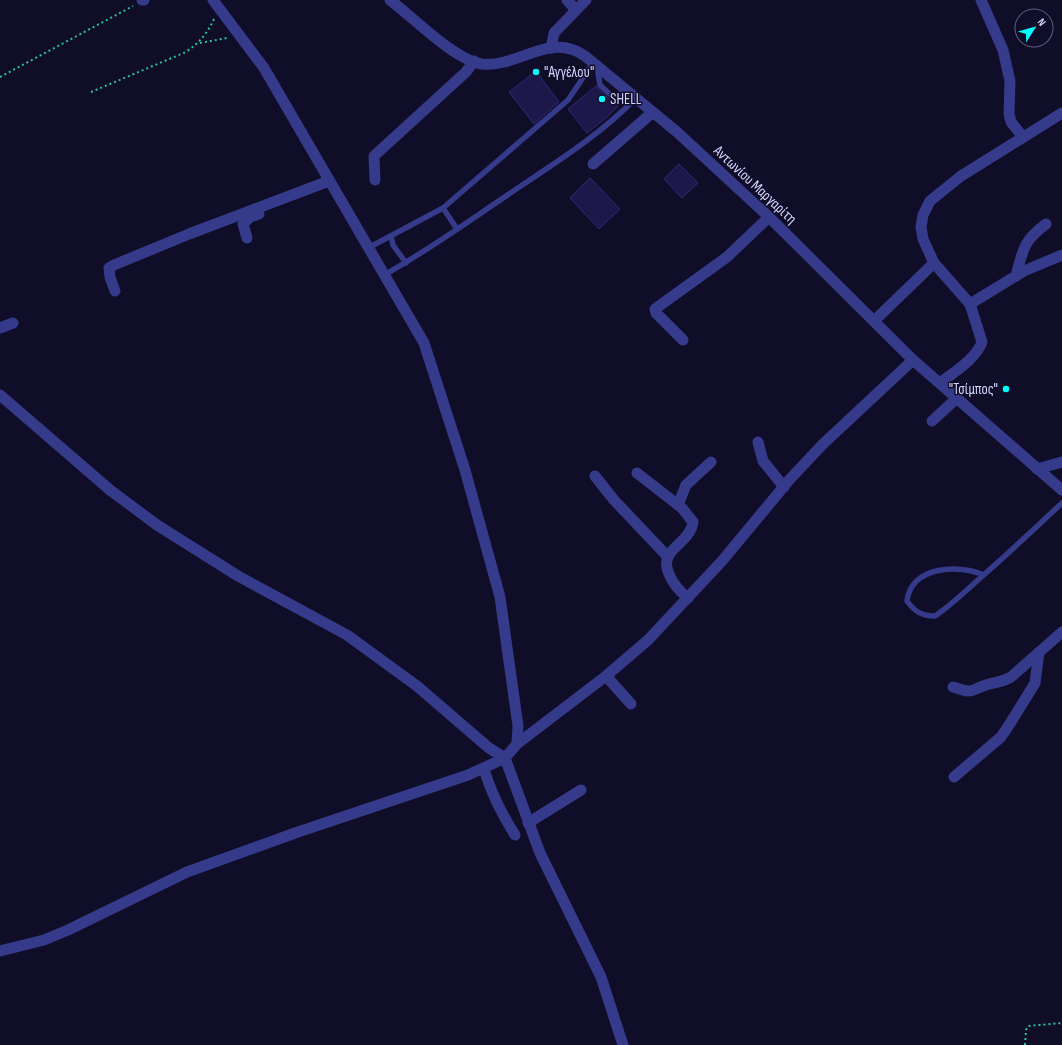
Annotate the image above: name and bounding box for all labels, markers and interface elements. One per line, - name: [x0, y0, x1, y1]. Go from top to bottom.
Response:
- north arrow: [1014, 8, 1054, 48]
- text: N: [1035, 16, 1049, 29]
- place label: "Αγγέλου": [544, 63, 594, 82]
- marker: "Αγγέλου": [531, 67, 541, 77]
- place label: SHELL: [610, 90, 642, 109]
- marker: SHELL: [597, 94, 607, 104]
- street label: Αντωνίου Μαργαρίτη: [709, 141, 801, 228]
- place label: "Τσίμπος": [949, 380, 998, 399]
- marker: "Τσίμπος": [1001, 384, 1011, 394]

